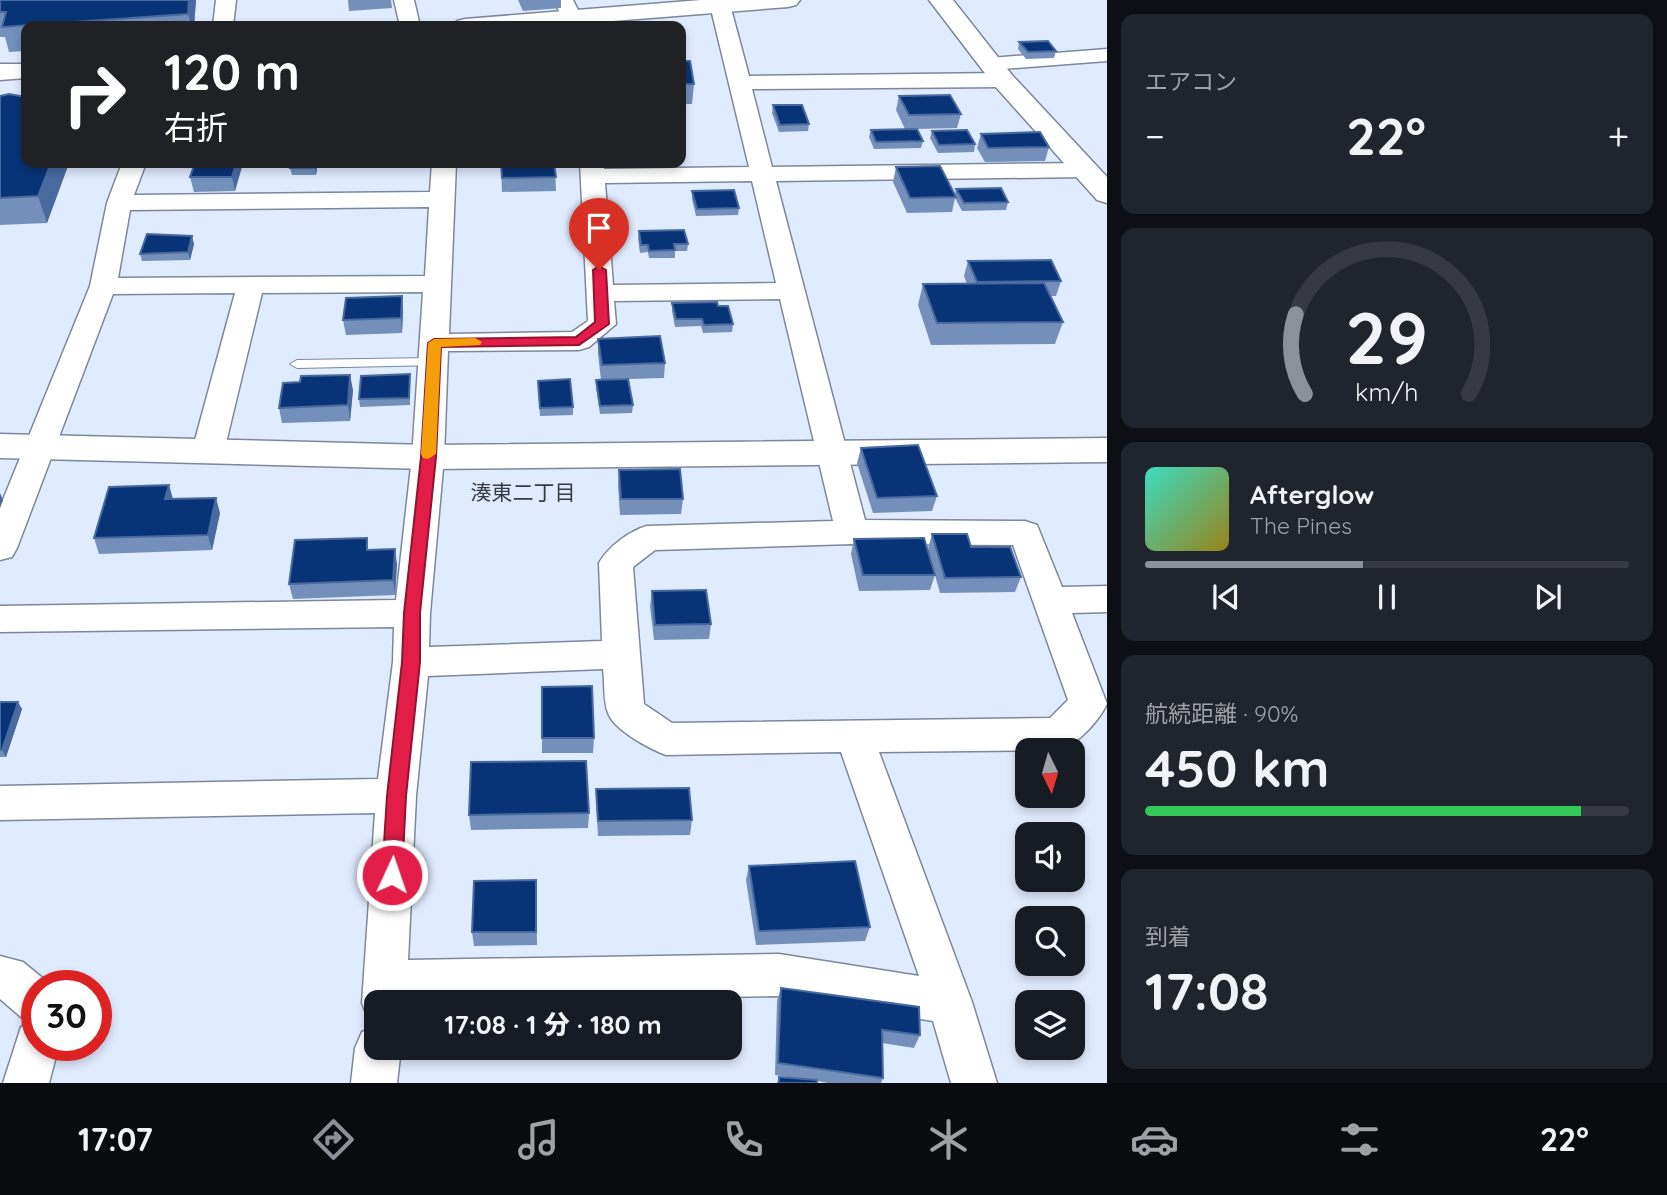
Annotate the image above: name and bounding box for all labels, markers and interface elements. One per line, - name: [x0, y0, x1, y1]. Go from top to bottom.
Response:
- text: 120 m: [164, 41, 300, 102]
- icon: right: [49, 49, 140, 140]
- text: エアコン: [1145, 67, 1237, 96]
- text: 22°: [1346, 103, 1426, 168]
- text: 右折: [164, 107, 228, 147]
- text: −: [1145, 112, 1165, 160]
- text: +: [1608, 112, 1629, 160]
- pin: [569, 198, 629, 270]
- icon: arrive: [580, 209, 618, 247]
- text: 29: [1346, 291, 1428, 382]
- text: km/h: [1355, 375, 1419, 406]
- text: Afterglow: [1250, 478, 1374, 511]
- district label: 湊東二丁目: [471, 479, 576, 505]
- text: The Pines: [1250, 511, 1352, 540]
- icon: previous: [1207, 578, 1245, 616]
- icon: pause: [1368, 578, 1406, 616]
- icon: next: [1529, 578, 1567, 616]
- text: 航続距離 · 90%: [1145, 699, 1298, 728]
- text: 450 km: [1145, 735, 1330, 800]
- north arrow: [1015, 738, 1085, 808]
- map controls: [1015, 738, 1085, 1060]
- button: sound: [1015, 822, 1085, 892]
- position arrow: [355, 838, 429, 912]
- button: search: [1015, 906, 1085, 976]
- text: 到着: [1145, 922, 1191, 951]
- text: 17:08: [1145, 958, 1268, 1023]
- speed limit sign: 30: [21, 970, 112, 1061]
- button: layers: [1015, 990, 1085, 1060]
- text: 17:08 · 1 分 · 180 m: [444, 1008, 662, 1041]
- icon: directions: [309, 1115, 358, 1164]
- icon: music: [514, 1115, 563, 1164]
- icon: phone: [719, 1115, 768, 1164]
- icon: climate: [924, 1115, 973, 1164]
- icon: car: [1130, 1115, 1179, 1164]
- icon: filters: [1335, 1115, 1384, 1164]
- text: 17:07: [78, 1119, 153, 1159]
- text: 22°: [1540, 1119, 1589, 1159]

